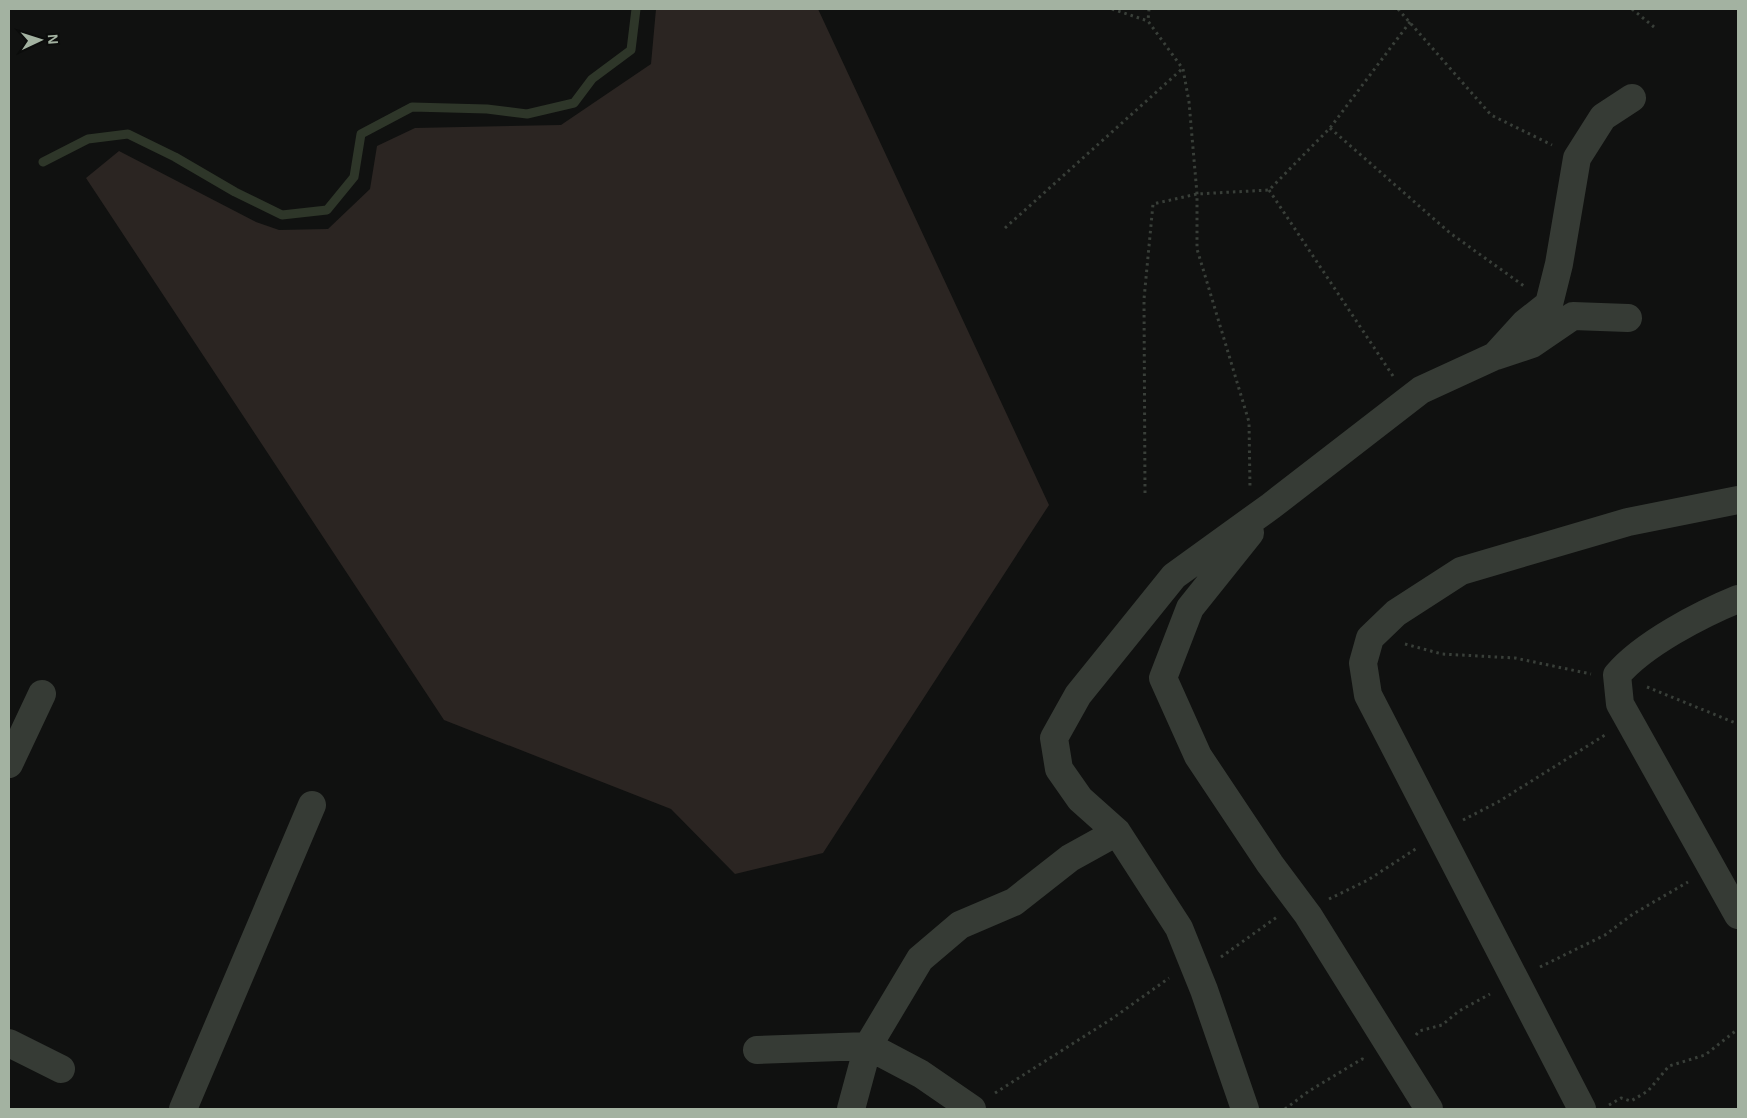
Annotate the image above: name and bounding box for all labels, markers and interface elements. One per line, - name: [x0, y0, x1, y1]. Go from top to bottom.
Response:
- north arrow: [15, 15, 65, 65]
- text: N: [45, 33, 61, 45]

